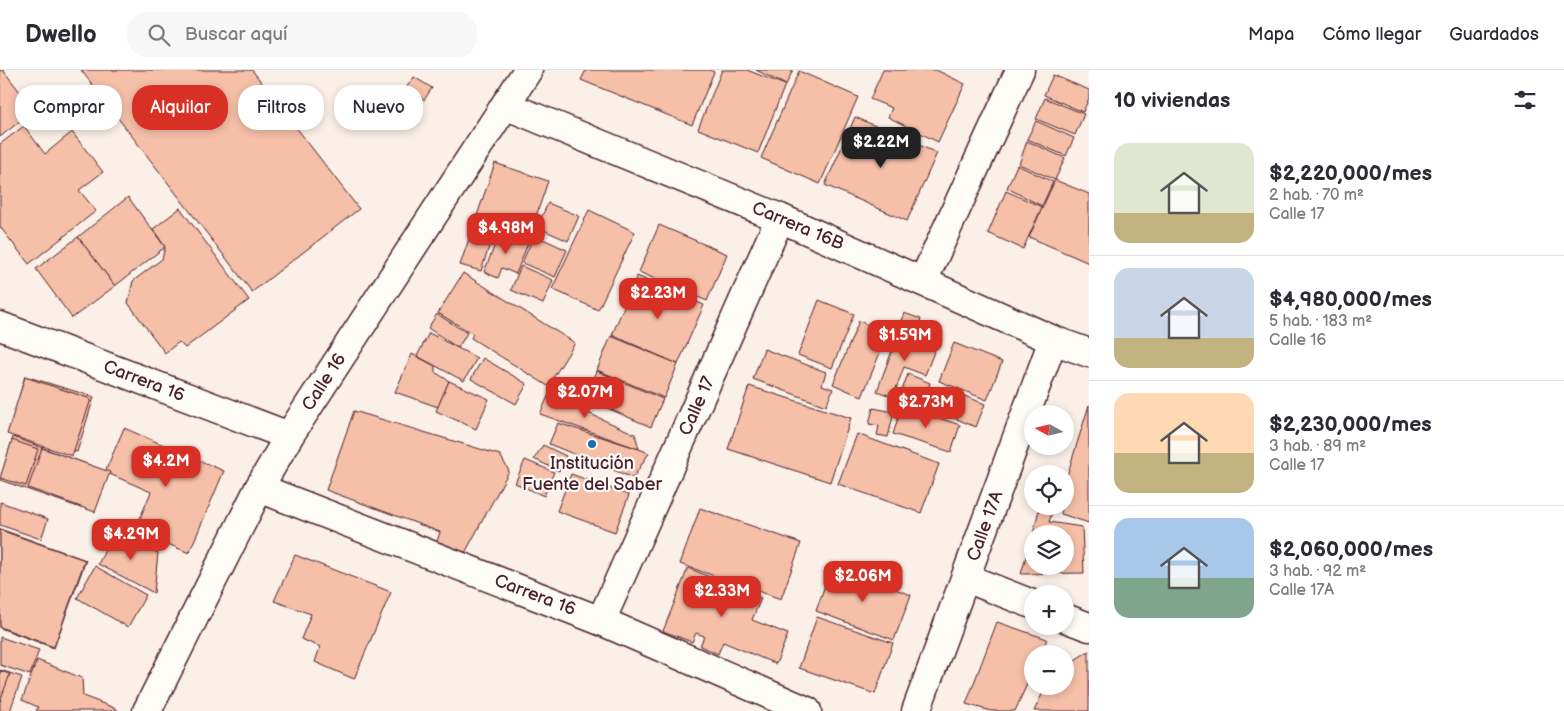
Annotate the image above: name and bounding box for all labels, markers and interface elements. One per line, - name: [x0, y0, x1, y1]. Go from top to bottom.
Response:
- search box: [127, 12, 477, 57]
- text: Dwello: [25, 20, 97, 49]
- icon: search: [145, 21, 173, 49]
- text: Buscar aquí: [185, 23, 288, 46]
- text: Mapa: [1248, 24, 1294, 45]
- text: Cómo llegar: [1322, 24, 1421, 45]
- text: Guardados: [1449, 24, 1539, 45]
- chip: Comprar: [15, 85, 122, 130]
- chip: Alquilar: [132, 85, 228, 130]
- chip: Filtros: [238, 85, 324, 130]
- chip: Nuevo: [334, 85, 423, 130]
- icon: filters: [1511, 86, 1539, 114]
- text: 10 viviendas: [1114, 88, 1230, 113]
- pin: $2.22M: [840, 126, 922, 169]
- text: $2.22M: [853, 133, 909, 152]
- text: $2,220,000/mes: [1269, 161, 1432, 186]
- icon: home: [1154, 163, 1214, 223]
- text: 2 hab. · 70 m²: [1269, 186, 1364, 205]
- street label: Carrera 16B: [749, 197, 847, 255]
- text: Calle 17: [1269, 205, 1324, 224]
- pin: $4.98M: [465, 212, 547, 255]
- text: $4.98M: [478, 219, 534, 238]
- pin: $2.23M: [617, 278, 699, 320]
- text: $2.23M: [630, 284, 686, 303]
- text: $4,980,000/mes: [1269, 287, 1432, 312]
- icon: home: [1154, 288, 1214, 348]
- text: 5 hab. · 183 m²: [1269, 312, 1372, 331]
- pin: $1.59M: [864, 320, 946, 362]
- text: $1.59M: [878, 326, 932, 345]
- text: Calle 16: [1269, 331, 1326, 350]
- street label: Calle 16: [298, 349, 350, 415]
- street label: Carrera 16: [100, 356, 188, 406]
- street label: Calle 17: [675, 373, 719, 439]
- pin: $2.07M: [544, 376, 626, 419]
- text: $2.07M: [557, 383, 613, 402]
- pin: $2.73M: [885, 386, 967, 429]
- text: $2.73M: [898, 393, 954, 412]
- north arrow: [1024, 405, 1074, 455]
- map controls: [1024, 405, 1074, 695]
- text: $2,230,000/mes: [1269, 412, 1432, 437]
- icon: home: [1154, 413, 1214, 473]
- text: 3 hab. · 89 m²: [1269, 437, 1366, 456]
- marker: Institución Fuente del Saber: [586, 438, 598, 450]
- pin: $4.2M: [131, 446, 201, 488]
- text: $4.2M: [143, 452, 189, 471]
- place label: Institución Fuente del Saber: [522, 453, 662, 495]
- text: Calle 17: [1269, 456, 1324, 475]
- button: locate: [1024, 465, 1074, 515]
- street label: Calle 17A: [963, 488, 1007, 564]
- pin: $4.29M: [90, 518, 172, 561]
- text: $4.29M: [103, 525, 159, 544]
- button: layers: [1024, 525, 1074, 575]
- text: $2,060,000/mes: [1269, 537, 1433, 562]
- icon: home: [1154, 538, 1214, 598]
- pin: $2.06M: [822, 560, 904, 603]
- text: 3 hab. · 92 m²: [1269, 562, 1366, 581]
- text: $2.06M: [834, 567, 892, 586]
- street label: Carrera 16: [491, 570, 579, 620]
- pin: $2.33M: [681, 576, 763, 618]
- text: Calle 17A: [1269, 581, 1334, 600]
- text: $2.33M: [694, 582, 750, 601]
- button: +: [1024, 585, 1074, 635]
- button: −: [1024, 645, 1074, 695]

